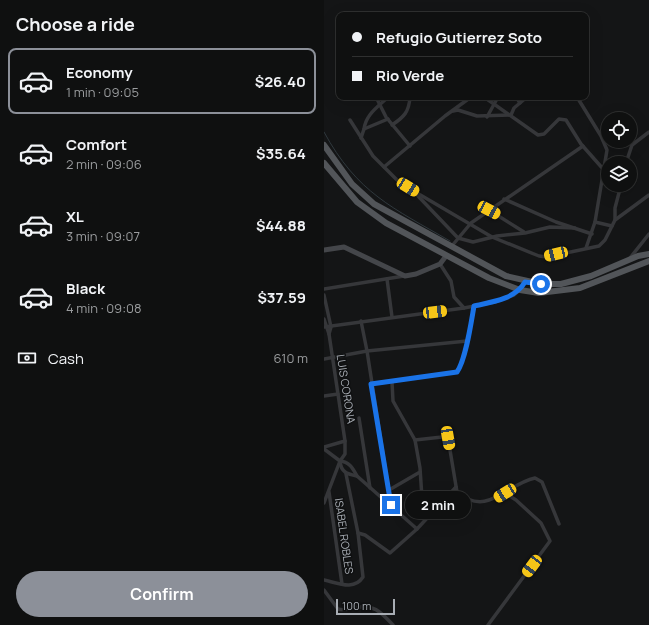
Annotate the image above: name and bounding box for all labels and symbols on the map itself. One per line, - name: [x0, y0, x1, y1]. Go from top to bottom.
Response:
- car: [395, 176, 421, 198]
- car: [476, 199, 502, 221]
- car: [543, 245, 569, 263]
- route start: [532, 275, 550, 293]
- car: [422, 305, 448, 319]
- street label: LUIS CORONA: [334, 353, 359, 425]
- car: [440, 425, 456, 451]
- car: [492, 482, 518, 504]
- callout: 2 min: [405, 491, 471, 519]
- route end: [382, 496, 400, 514]
- street label: ISABEL ROBLES: [332, 497, 357, 575]
- car: [520, 553, 544, 579]
- scale bar: [336, 597, 395, 616]

